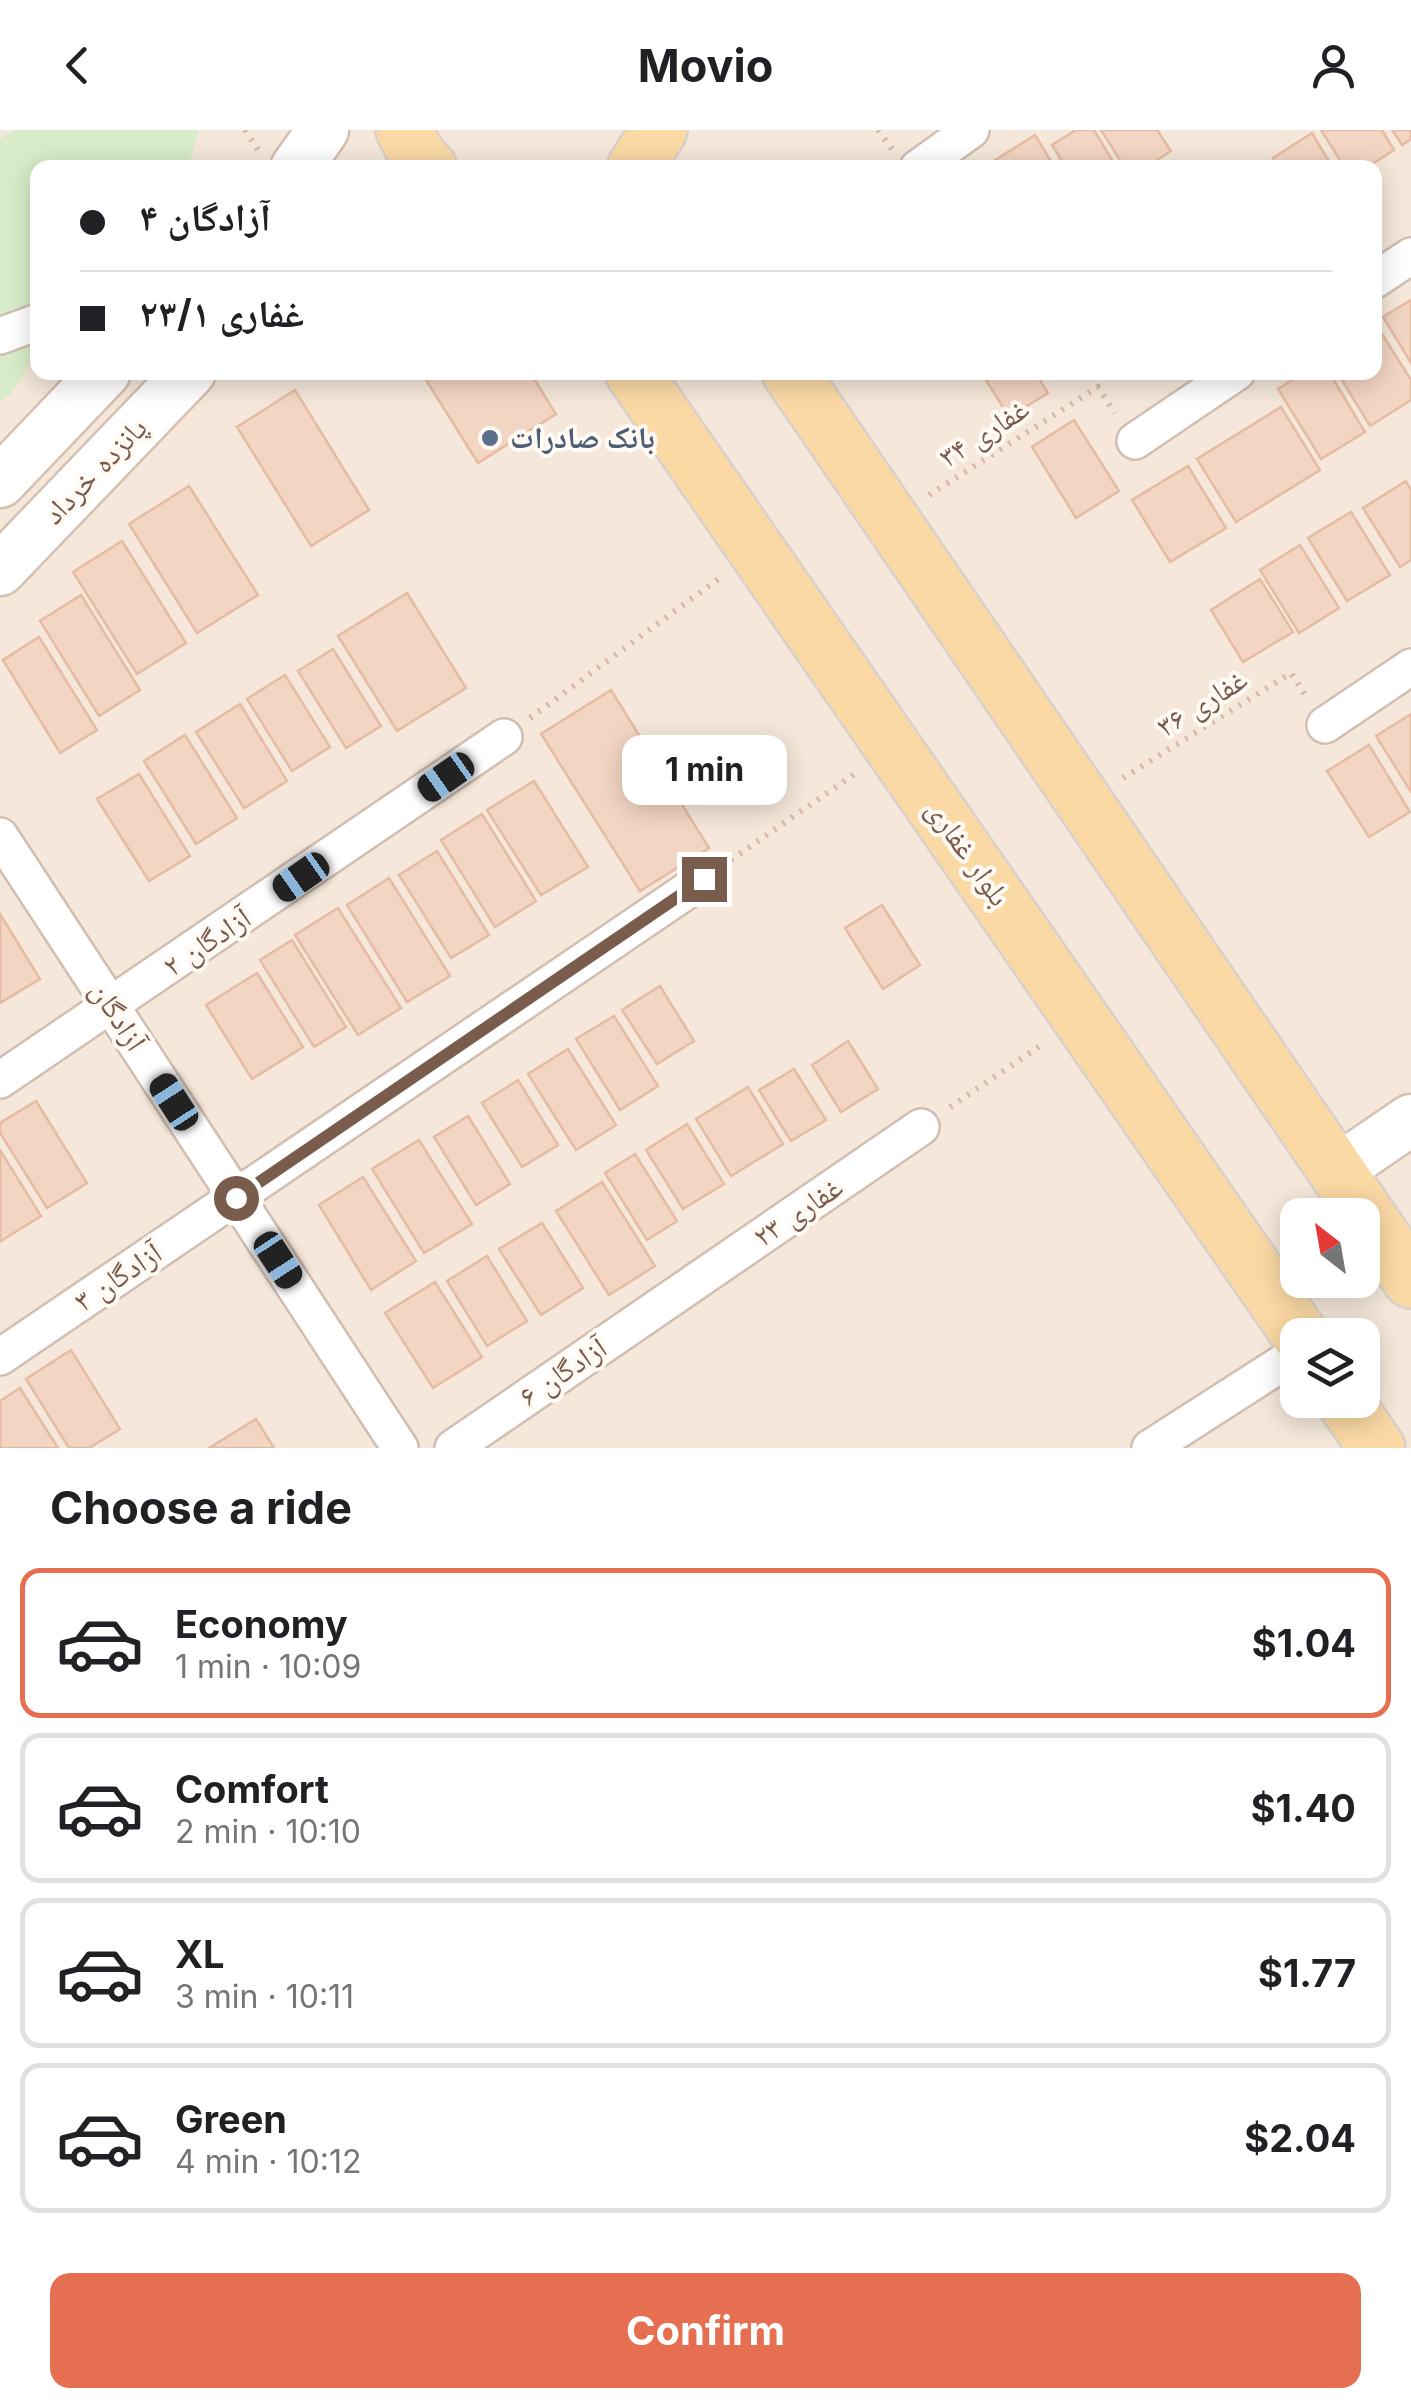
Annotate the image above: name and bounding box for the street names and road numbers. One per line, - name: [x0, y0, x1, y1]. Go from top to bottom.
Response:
- street label: غفاری ۳۴: [932, 390, 1036, 475]
- street label: پانزده خرداد: [35, 409, 155, 532]
- street label: غفاری ۳۶: [1150, 660, 1254, 745]
- street label: بلوار غفاری: [918, 792, 1018, 913]
- street label: آزادگان ۲: [156, 898, 259, 984]
- street label: آزادگان: [82, 974, 155, 1059]
- street label: غفاری ۲۳: [746, 1168, 849, 1255]
- street label: آزادگان ۳: [67, 1233, 170, 1319]
- street label: آزادگان ۶: [512, 1328, 615, 1414]

